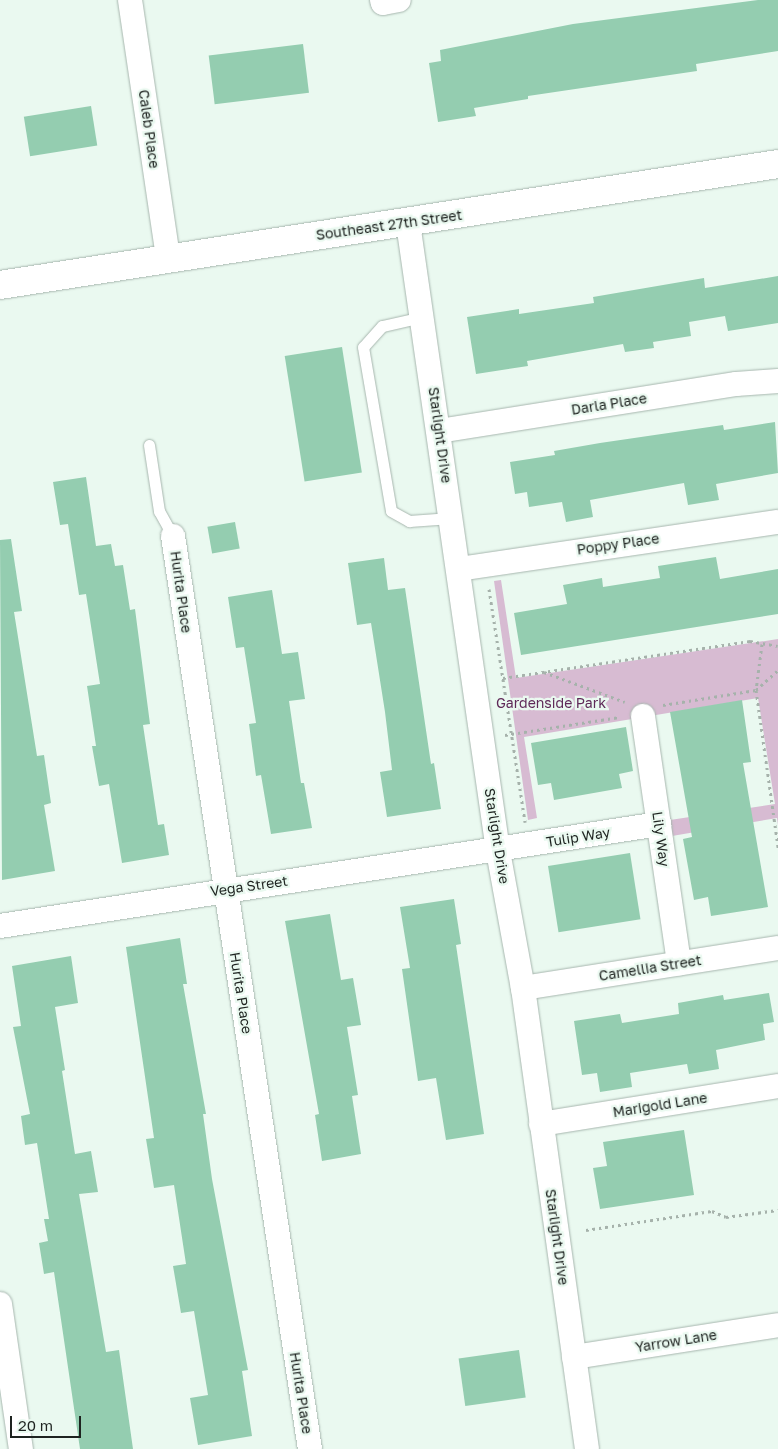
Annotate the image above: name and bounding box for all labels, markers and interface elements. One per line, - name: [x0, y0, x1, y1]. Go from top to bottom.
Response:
- street label: Caleb Place: [135, 89, 163, 169]
- street label: Southeast 27th Street: [315, 206, 463, 244]
- street label: Starlight Drive: [425, 386, 455, 484]
- street label: Darla Place: [570, 390, 648, 418]
- street label: Poppy Place: [576, 530, 660, 558]
- street label: Hurita Place: [167, 550, 195, 634]
- park label: Gardenside Park: [496, 695, 606, 711]
- street label: Starlight Drive: [481, 787, 513, 885]
- street label: Lily Way: [649, 810, 673, 868]
- street label: Tulip Way: [545, 824, 611, 850]
- street label: Vega Street: [209, 872, 289, 900]
- street label: Hurita Place: [226, 951, 256, 1035]
- street label: Camellia Street: [598, 952, 702, 984]
- street label: Marigold Lane: [612, 1089, 708, 1121]
- street label: Starlight Drive: [542, 1188, 572, 1286]
- street label: Yarrow Lane: [634, 1326, 718, 1356]
- street label: Hurita Place: [286, 1351, 316, 1435]
- scale bar: [12, 1406, 84, 1438]
- text: 20 m: [18, 1416, 53, 1434]

